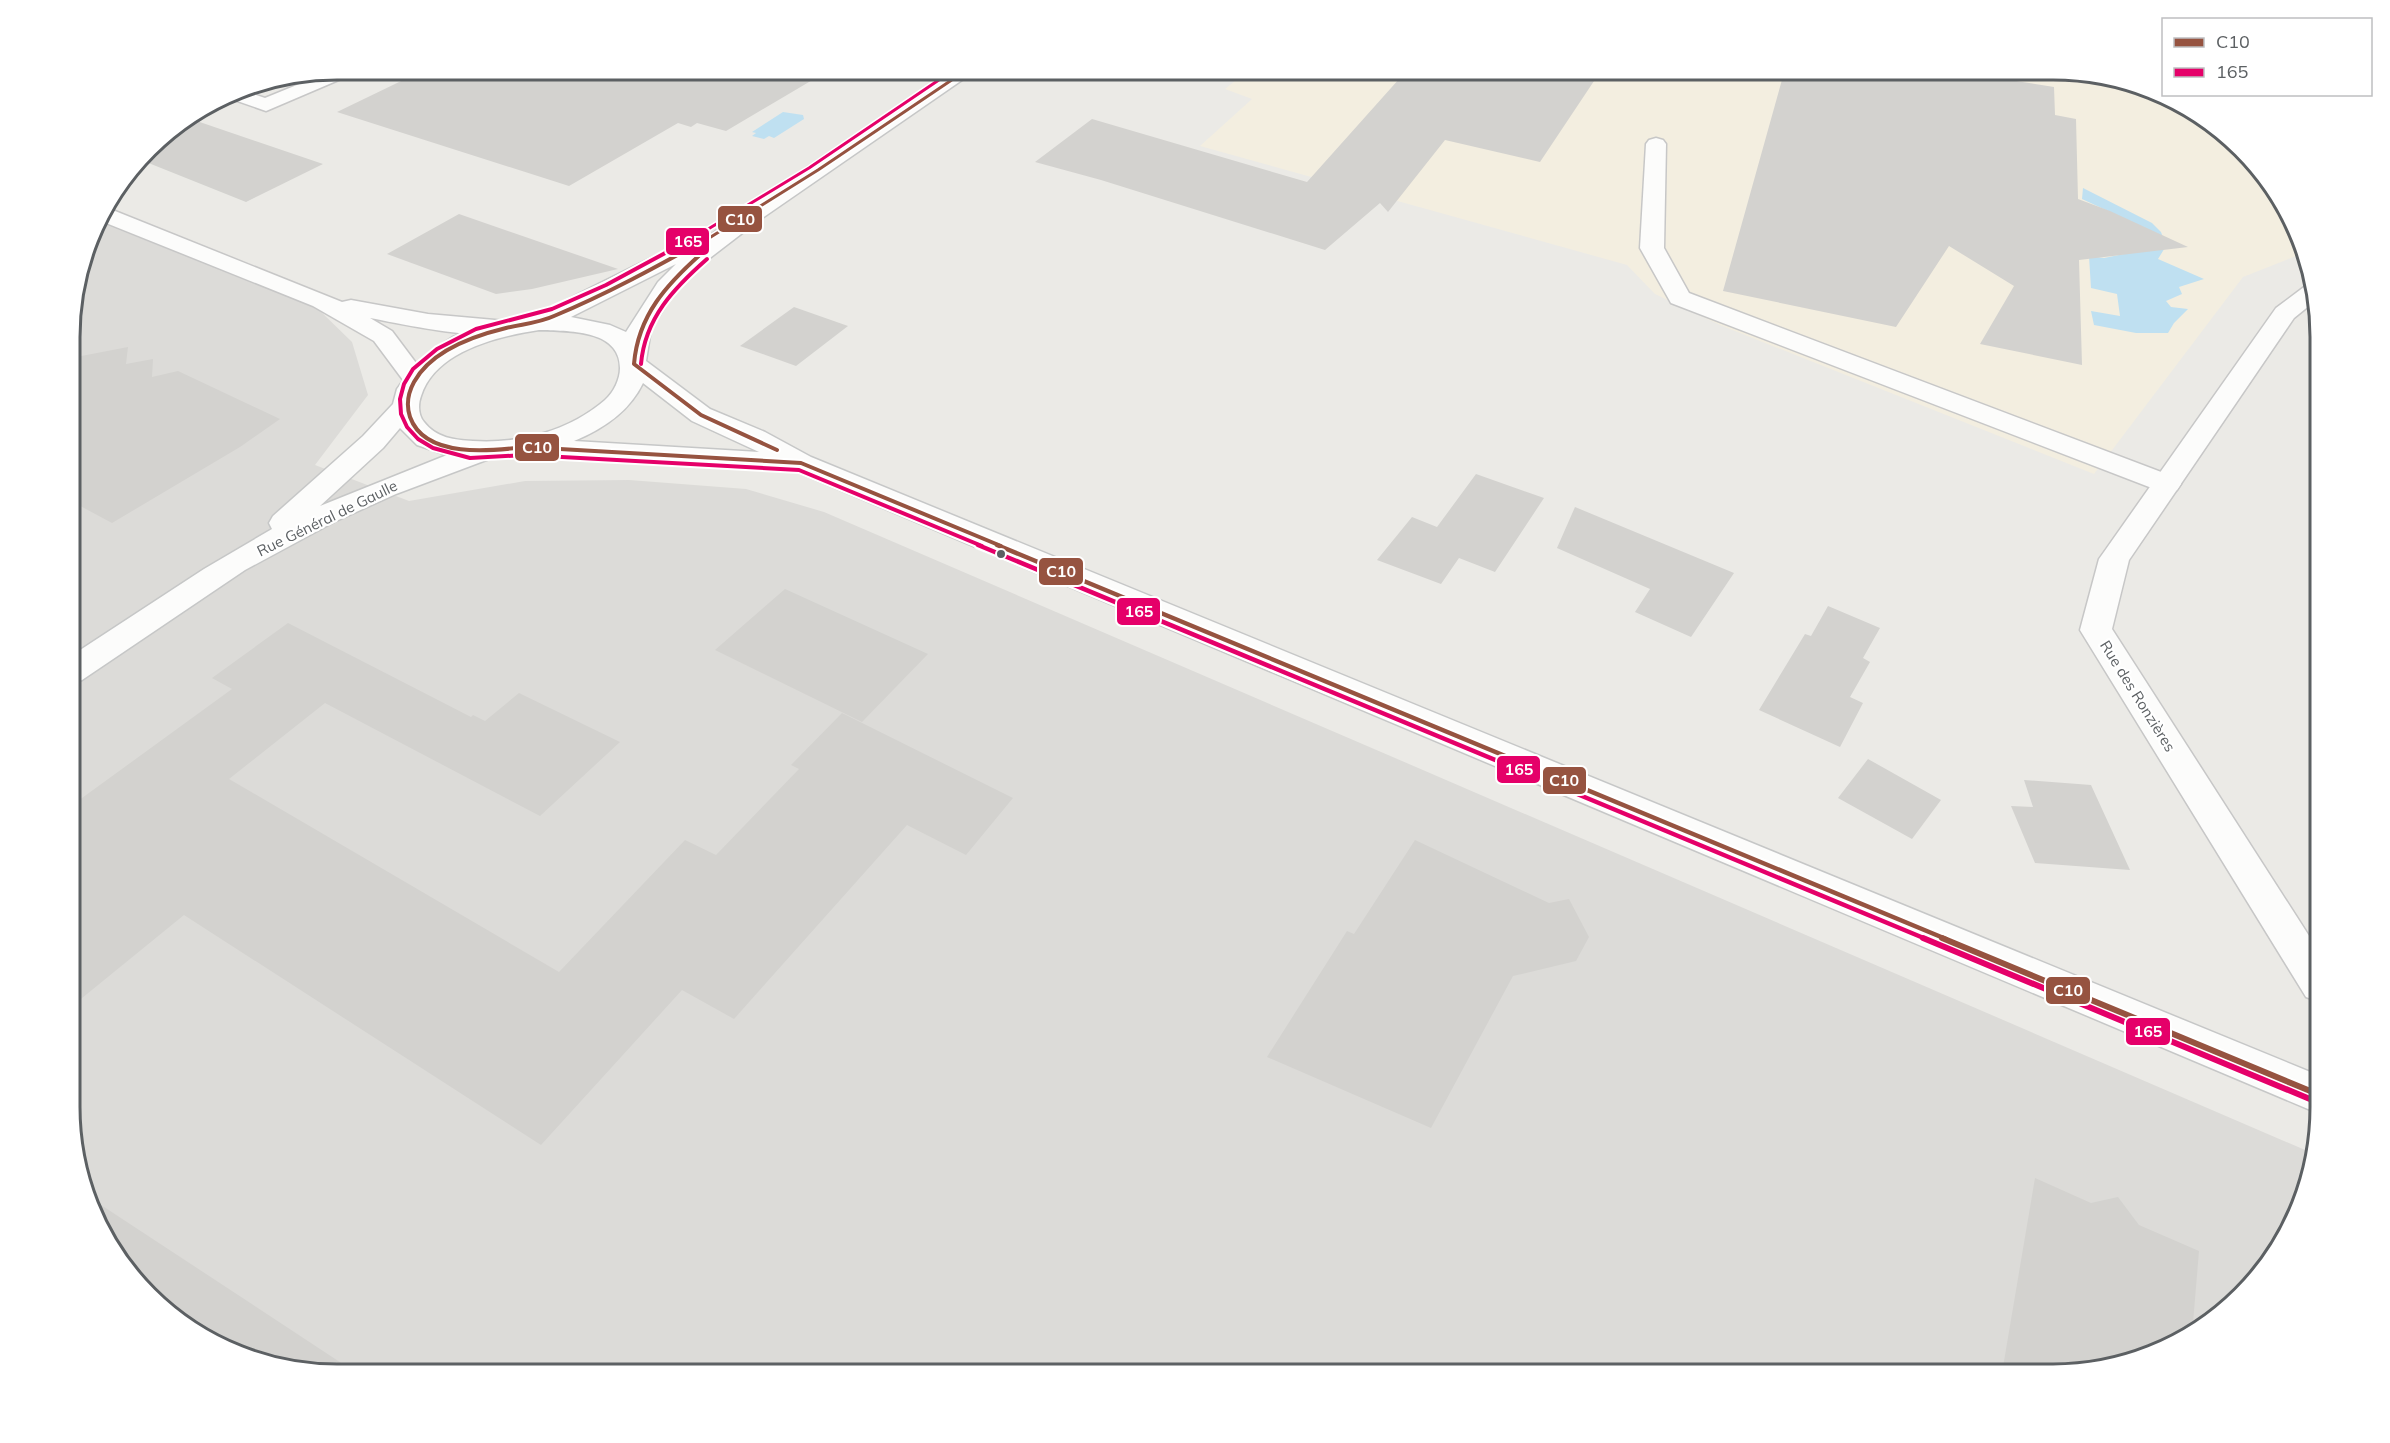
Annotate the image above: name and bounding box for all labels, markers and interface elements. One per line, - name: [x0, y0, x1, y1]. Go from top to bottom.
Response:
- legend: [2162, 18, 2372, 96]
- text: C10: [2216, 30, 2250, 53]
- text: 165: [2216, 60, 2249, 83]
- line badge: C10: [717, 205, 763, 233]
- text: C10: [725, 209, 755, 229]
- line badge: 165: [665, 227, 710, 256]
- text: 165: [674, 231, 703, 251]
- line badge: C10: [514, 433, 560, 462]
- text: C10: [522, 437, 552, 457]
- street label: Rue Général de Gaulle: [254, 476, 400, 560]
- unlabelled marker: [995, 548, 1007, 560]
- line badge: C10: [1038, 557, 1084, 586]
- text: C10: [1046, 561, 1076, 581]
- line badge: 165: [1116, 597, 1161, 626]
- text: 165: [1125, 601, 1154, 621]
- street label: Rue des Ronzières: [2096, 637, 2180, 755]
- line badge: 165: [1496, 755, 1541, 784]
- text: 165: [1505, 759, 1534, 779]
- line badge: C10: [1542, 766, 1587, 795]
- text: C10: [1549, 770, 1579, 790]
- line badge: C10: [2045, 976, 2091, 1005]
- text: C10: [2053, 980, 2083, 1000]
- line badge: 165: [2125, 1017, 2171, 1046]
- text: 165: [2134, 1021, 2163, 1041]

